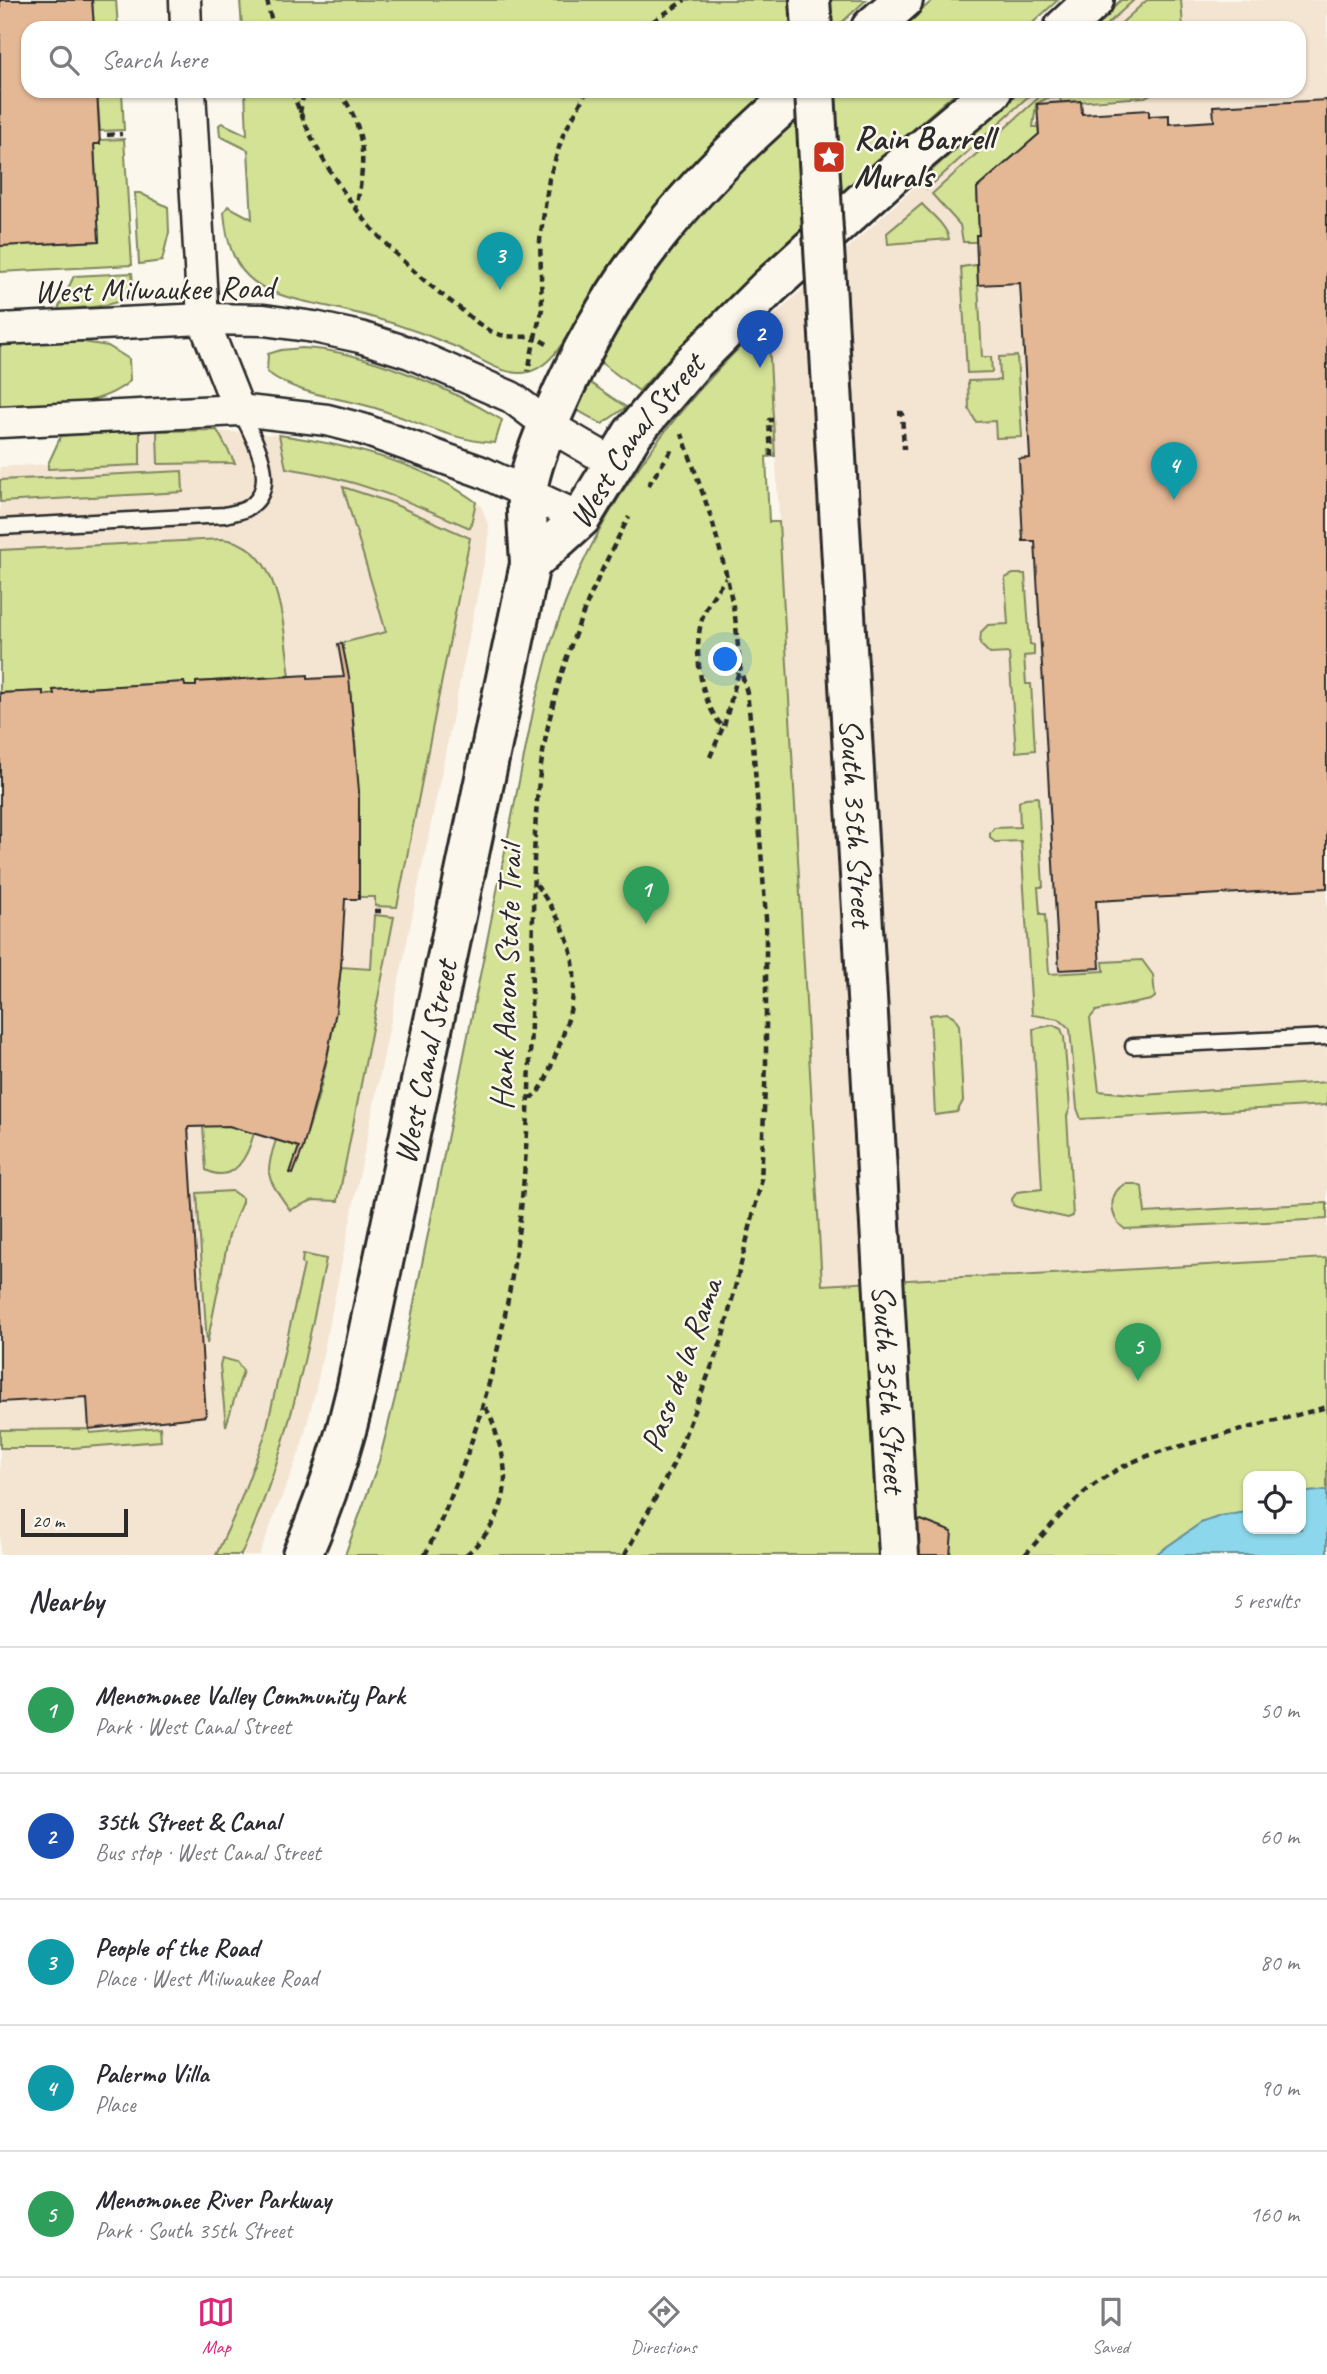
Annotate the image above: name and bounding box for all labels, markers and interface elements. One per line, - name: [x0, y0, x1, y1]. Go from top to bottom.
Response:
- search box: [21, 21, 1306, 98]
- icon: search: [45, 41, 83, 79]
- text: Search here: [101, 43, 207, 76]
- place label: Rain Barrell Murals: [854, 117, 1000, 197]
- place icon: Rain Barrell Murals: [810, 138, 848, 176]
- pin: 3: [477, 232, 523, 290]
- street label: West Milwaukee Road: [34, 266, 279, 312]
- pin: 2: [737, 310, 783, 368]
- street label: West Canal Street: [559, 341, 715, 536]
- pin: 4: [1151, 442, 1197, 500]
- your location: [708, 642, 742, 676]
- street label: South 35th Street: [830, 718, 884, 931]
- street label: Hank Aaron State Trail: [480, 838, 532, 1110]
- pin: 1: [623, 866, 669, 924]
- street label: West Canal Street: [383, 954, 468, 1168]
- street label: Paso de la Rama: [630, 1270, 733, 1458]
- street label: South 35th Street: [863, 1284, 917, 1497]
- pin: 5: [1115, 1323, 1161, 1381]
- map controls: [1243, 1471, 1306, 1534]
- button: locate: [1243, 1471, 1306, 1534]
- scale bar: [21, 1506, 128, 1538]
- text: 20 m: [32, 1509, 64, 1533]
- text: Nearby: [28, 1582, 104, 1620]
- text: 5 results: [1232, 1586, 1299, 1615]
- text: Menomonee Valley Community Park: [95, 1679, 404, 1712]
- text: 1: [46, 1696, 56, 1725]
- text: 50 m: [1260, 1696, 1299, 1725]
- text: Park · West Canal Street: [95, 1712, 291, 1741]
- text: 35th Street & Canal: [95, 1805, 280, 1838]
- text: 2: [46, 1822, 56, 1851]
- text: 60 m: [1260, 1822, 1299, 1851]
- text: Bus stop · West Canal Street: [95, 1838, 321, 1867]
- text: People of the Road: [95, 1931, 259, 1964]
- text: 3: [46, 1948, 56, 1977]
- text: 80 m: [1260, 1948, 1299, 1977]
- text: Place · West Milwaukee Road: [95, 1964, 318, 1993]
- text: Palermo Villa: [95, 2057, 209, 2090]
- text: 4: [46, 2074, 56, 2103]
- text: 90 m: [1260, 2074, 1299, 2103]
- text: Place: [95, 2090, 135, 2119]
- text: Menomonee River Parkway: [95, 2183, 331, 2216]
- text: 5: [46, 2200, 56, 2229]
- text: 160 m: [1250, 2200, 1299, 2229]
- text: Park · South 35th Street: [95, 2216, 292, 2245]
- tab: Map: [197, 2293, 235, 2359]
- tab: Directions: [630, 2293, 697, 2359]
- tab: Saved: [1092, 2293, 1130, 2359]

